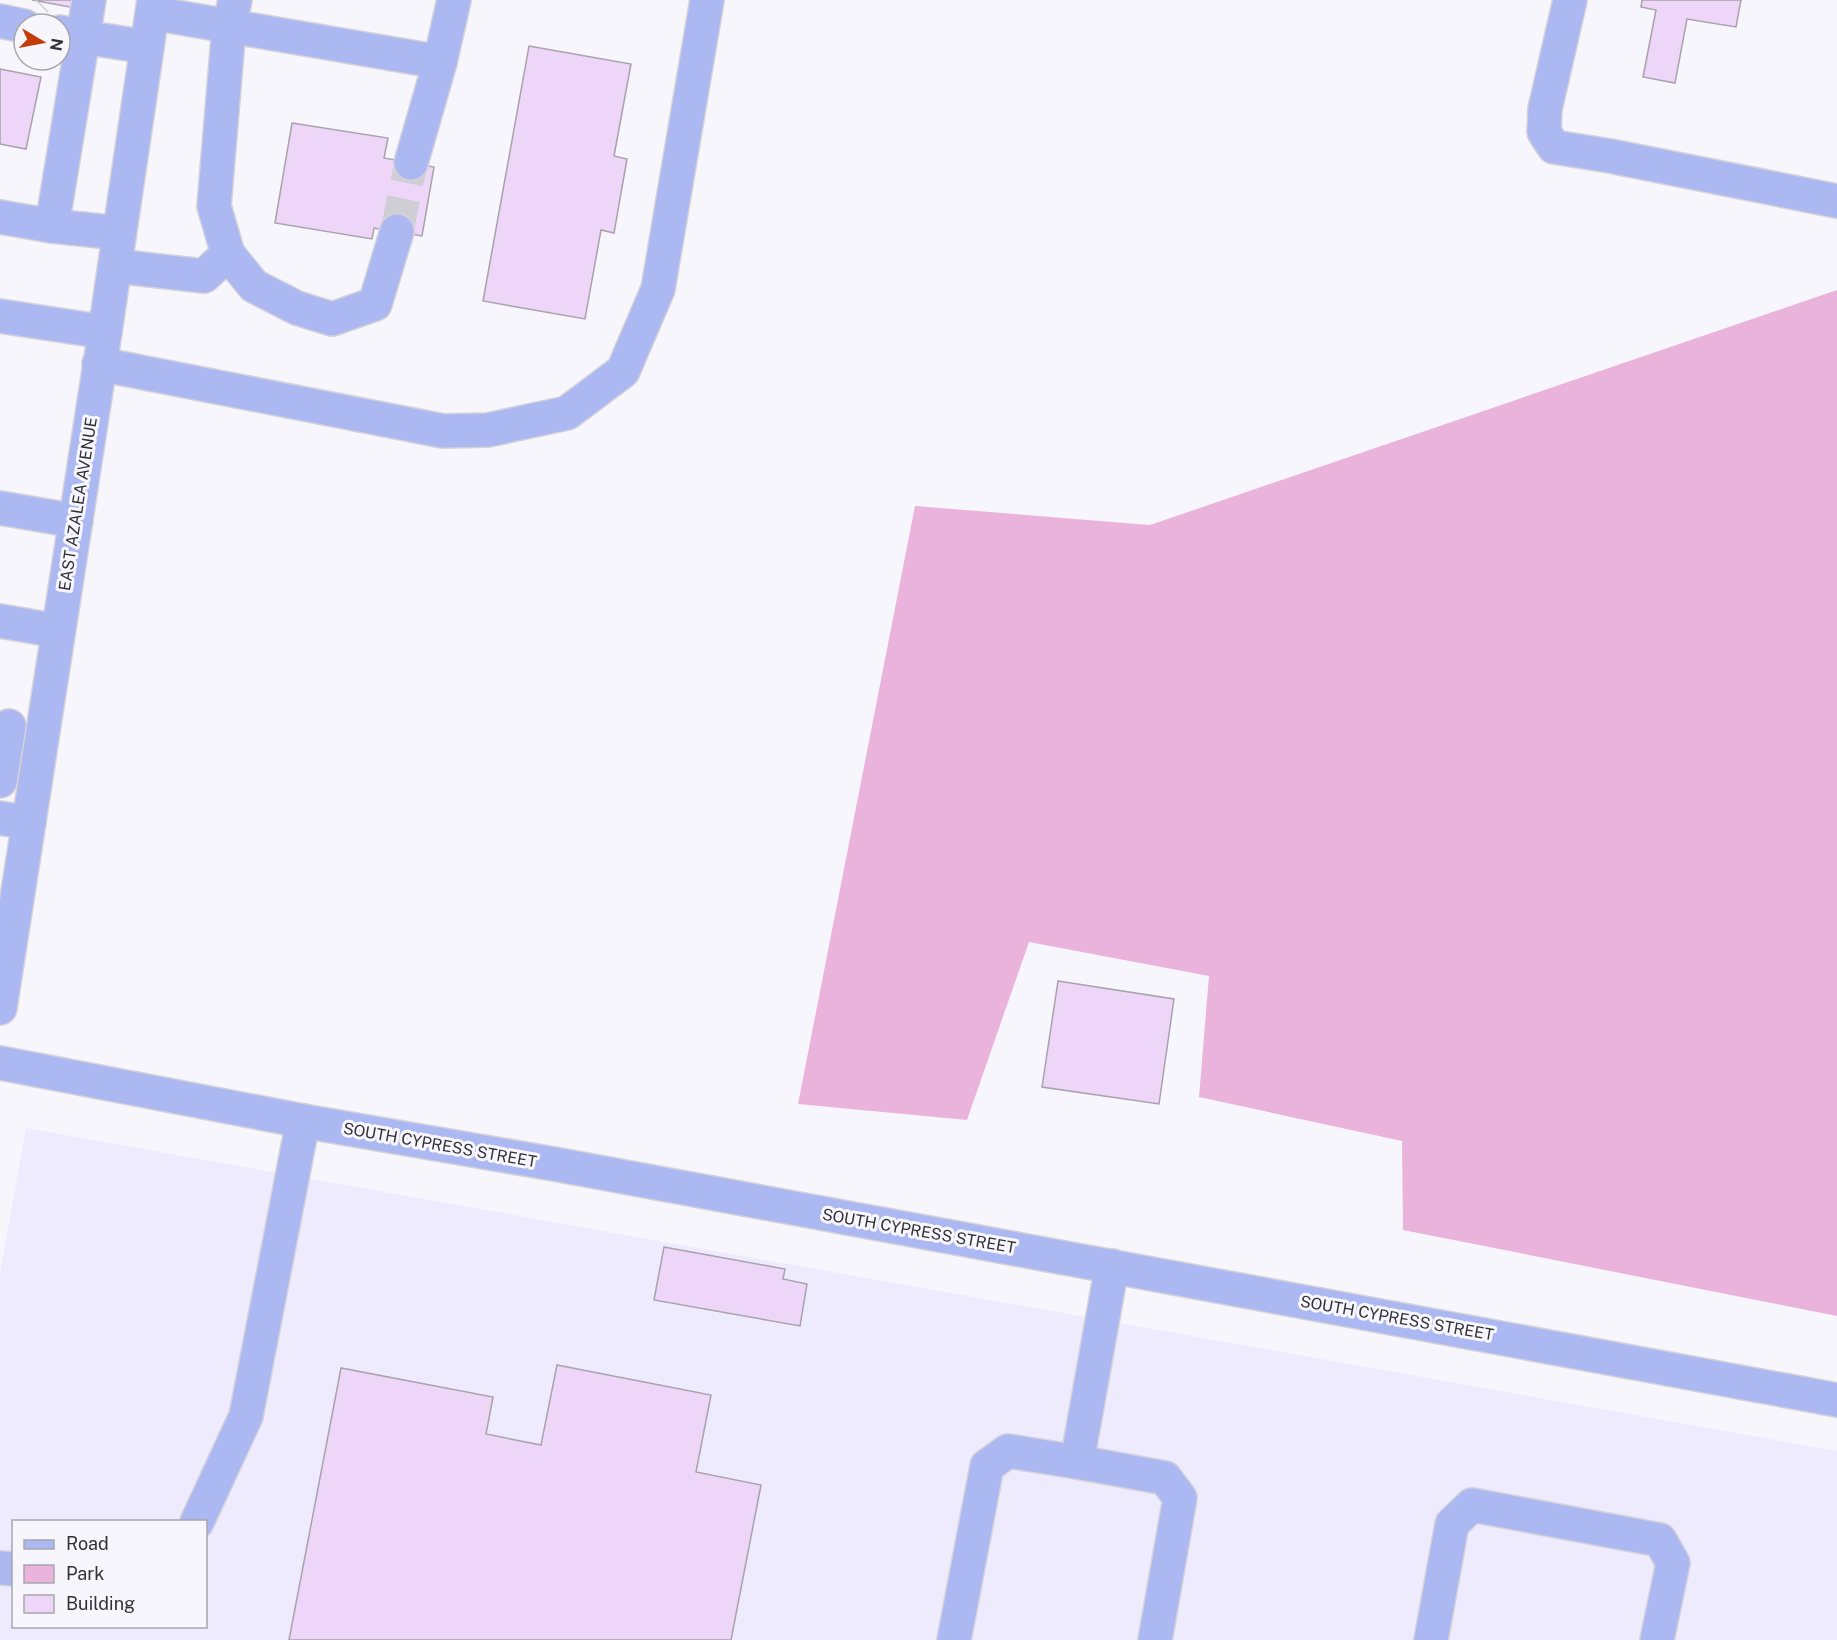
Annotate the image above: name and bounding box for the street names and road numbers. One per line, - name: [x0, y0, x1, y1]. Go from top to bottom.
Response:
- street label: EAST AZALEA AVENUE: [55, 416, 101, 592]
- street label: SOUTH CYPRESS STREET: [342, 1119, 539, 1171]
- street label: SOUTH CYPRESS STREET: [821, 1205, 1018, 1257]
- street label: SOUTH CYPRESS STREET: [1299, 1292, 1496, 1344]

